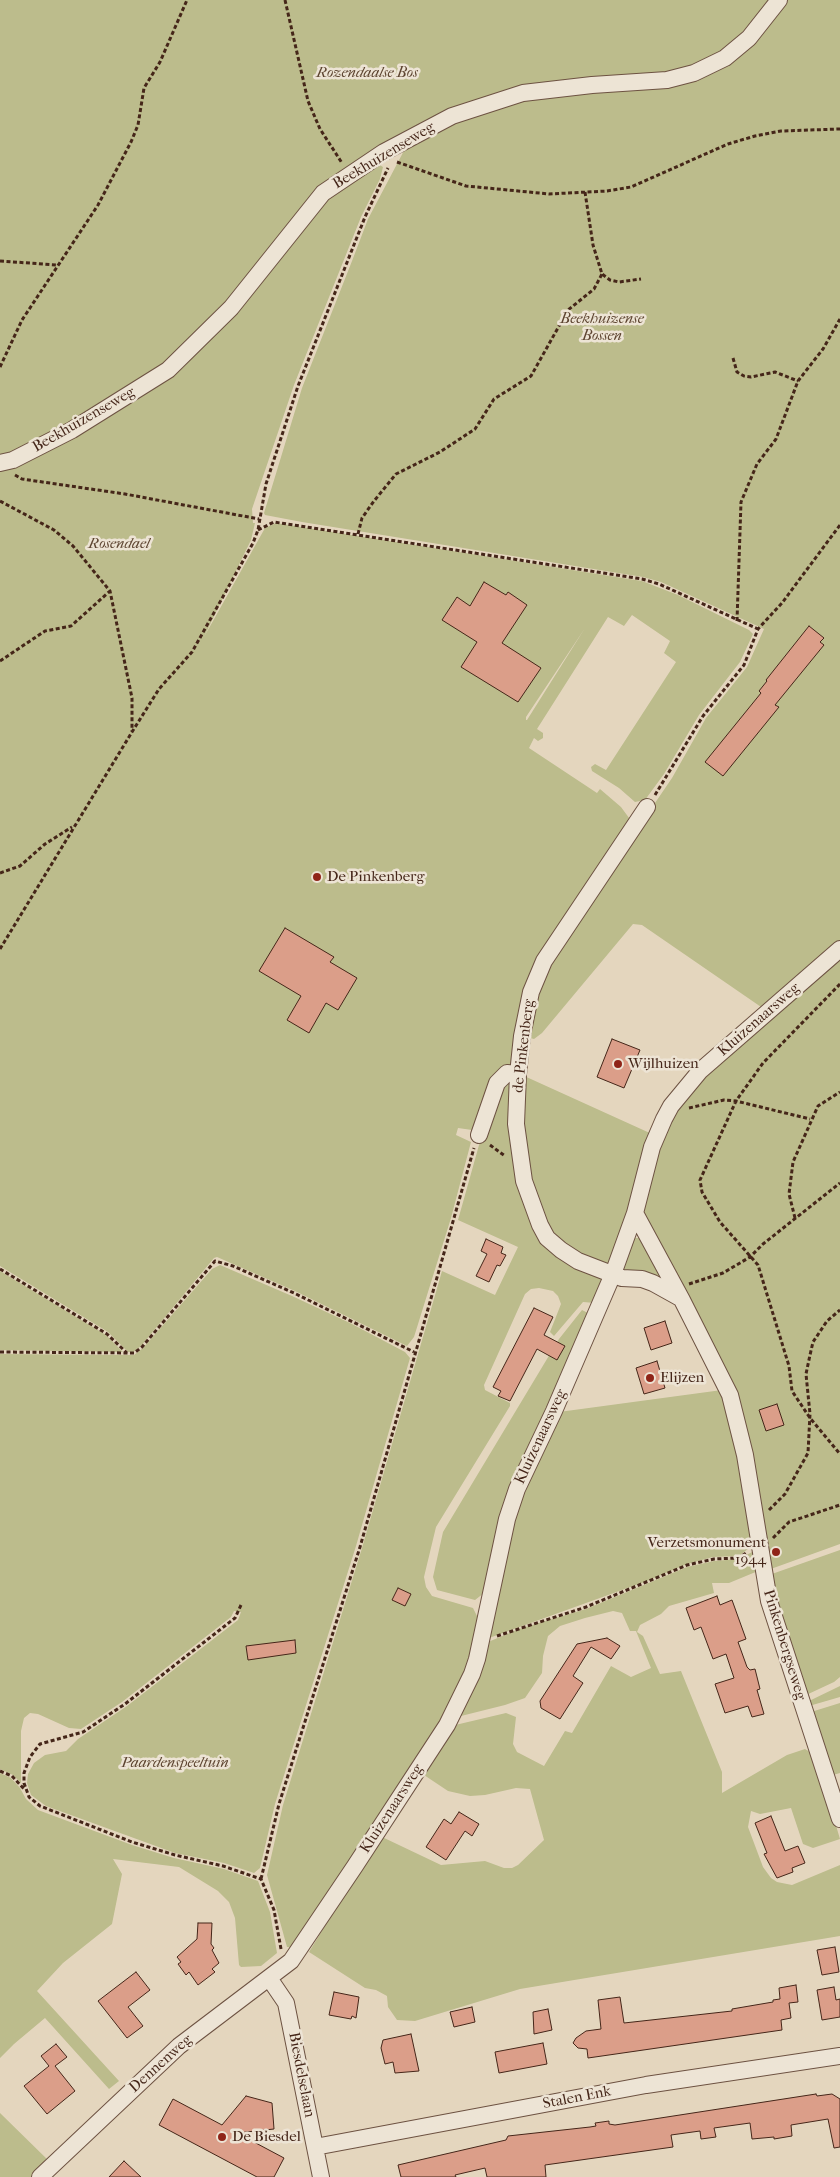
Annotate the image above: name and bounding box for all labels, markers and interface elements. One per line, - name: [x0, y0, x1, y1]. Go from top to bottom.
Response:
- park label: Rozendaalse Bos: [316, 64, 418, 82]
- street label: Beekhuizenseweg: [330, 119, 438, 193]
- park label: Beekhuizense Bossen: [560, 310, 644, 345]
- street label: Beekhuizenseweg: [30, 383, 138, 457]
- park label: Rosendael: [88, 535, 150, 553]
- place label: De Pinkenberg: [327, 868, 424, 886]
- marker: De Pinkenberg: [311, 871, 323, 883]
- street label: Kluizenaarsweg: [714, 980, 804, 1060]
- street label: de Pinkenberg: [509, 998, 539, 1094]
- place label: Wijlhuizen: [628, 1055, 699, 1073]
- marker: Wijlhuizen: [612, 1058, 624, 1070]
- place label: Elijzen: [660, 1369, 704, 1387]
- marker: Elijzen: [644, 1372, 656, 1384]
- street label: Kluizenaarsweg: [511, 1387, 571, 1487]
- place label: Verzetsmonument 1944: [648, 1534, 766, 1569]
- marker: Verzetsmonument 1944: [770, 1546, 782, 1558]
- street label: Pinkenbergseweg: [759, 1588, 809, 1702]
- park label: Paardenspeeltuin: [121, 1754, 229, 1772]
- street label: Kluizenaarsweg: [356, 1761, 428, 1857]
- street label: Dennenweg: [126, 2031, 196, 2097]
- street label: Biesdelselaan: [284, 2031, 318, 2119]
- street label: Stalen Enk: [541, 2083, 613, 2113]
- place label: De Biesdel: [232, 2128, 301, 2146]
- marker: De Biesdel: [216, 2131, 228, 2143]

